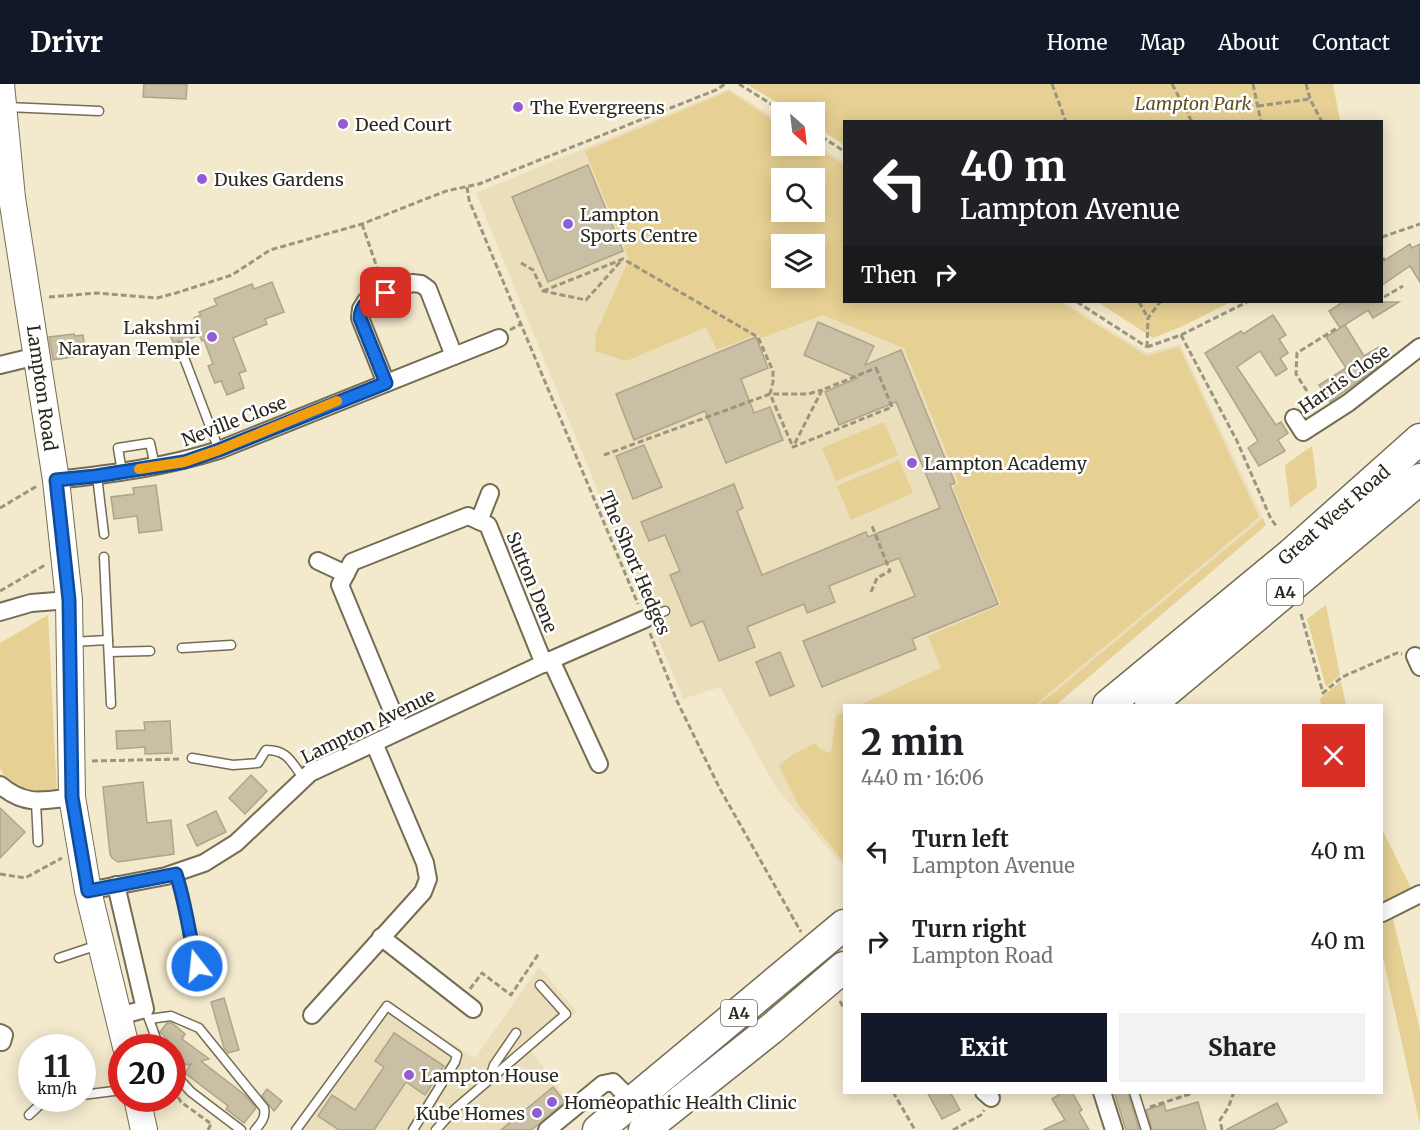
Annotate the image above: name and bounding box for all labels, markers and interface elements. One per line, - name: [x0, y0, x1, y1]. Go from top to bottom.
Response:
- text: Drivr: [30, 24, 103, 60]
- text: Home: [1047, 29, 1107, 56]
- text: Map: [1140, 29, 1185, 56]
- text: About: [1218, 29, 1279, 56]
- text: Contact: [1312, 29, 1390, 56]
- park label: Lampton Park: [1135, 92, 1251, 115]
- place label: The Evergreens: [530, 96, 665, 119]
- marker: The Evergreens: [511, 100, 525, 114]
- north arrow: [771, 102, 825, 156]
- map controls: [771, 102, 825, 288]
- place label: Deed Court: [355, 113, 452, 136]
- marker: Deed Court: [336, 117, 350, 131]
- text: 40 m: [960, 140, 1066, 192]
- icon: left: [861, 144, 939, 222]
- place label: Dukes Gardens: [214, 168, 344, 191]
- button: search: [771, 168, 825, 222]
- marker: Dukes Gardens: [195, 172, 209, 186]
- text: Lampton Avenue: [960, 192, 1180, 226]
- place label: Lampton Sports Centre: [580, 203, 698, 247]
- marker: Lampton Sports Centre: [561, 217, 575, 231]
- button: layers: [771, 234, 825, 288]
- icon: right: [929, 258, 962, 291]
- text: Then: [861, 261, 917, 289]
- pin: [360, 267, 411, 318]
- icon: arrive: [369, 276, 402, 309]
- place label: Lakshmi Narayan Temple: [59, 316, 200, 360]
- street label: Lampton Road: [22, 323, 62, 453]
- marker: Lakshmi Narayan Temple: [205, 330, 219, 344]
- street label: Harris Close: [1294, 339, 1394, 419]
- street label: Neville Close: [178, 391, 290, 451]
- place label: Lampton Academy: [924, 452, 1087, 475]
- marker: Lampton Academy: [905, 456, 919, 470]
- street label: Great West Road: [1273, 460, 1395, 570]
- street label: The Short Hedges: [594, 488, 676, 639]
- street label: Sutton Dene: [501, 528, 563, 636]
- road number: A4: [1267, 579, 1303, 605]
- street label: Lampton Avenue: [297, 684, 439, 768]
- text: 2 min: [861, 720, 964, 765]
- button: close: [1302, 724, 1365, 787]
- text: 440 m · 16:06: [861, 765, 984, 790]
- text: Turn left: [912, 825, 1009, 853]
- icon: left: [861, 835, 894, 868]
- text: 40 m: [1310, 837, 1365, 865]
- text: Lampton Avenue: [912, 853, 1075, 878]
- text: Turn right: [912, 915, 1026, 943]
- icon: right: [861, 925, 894, 958]
- text: 40 m: [1310, 927, 1365, 955]
- position arrow: [165, 934, 229, 998]
- text: Lampton Road: [912, 943, 1053, 968]
- road number: A4: [721, 1000, 757, 1026]
- button: Exit: [861, 1013, 1107, 1082]
- button: Share: [1119, 1013, 1365, 1082]
- speed limit sign: 20: [108, 1034, 186, 1112]
- text: 11: [43, 1047, 70, 1085]
- place label: Lampton House: [421, 1064, 559, 1087]
- marker: Lampton House: [402, 1068, 416, 1082]
- text: km/h: [37, 1079, 77, 1098]
- place label: Homeopathic Health Clinic: [564, 1091, 797, 1114]
- marker: Homeopathic Health Clinic: [545, 1095, 559, 1109]
- place label: Kube Homes: [416, 1102, 525, 1125]
- marker: Kube Homes: [530, 1106, 544, 1120]

